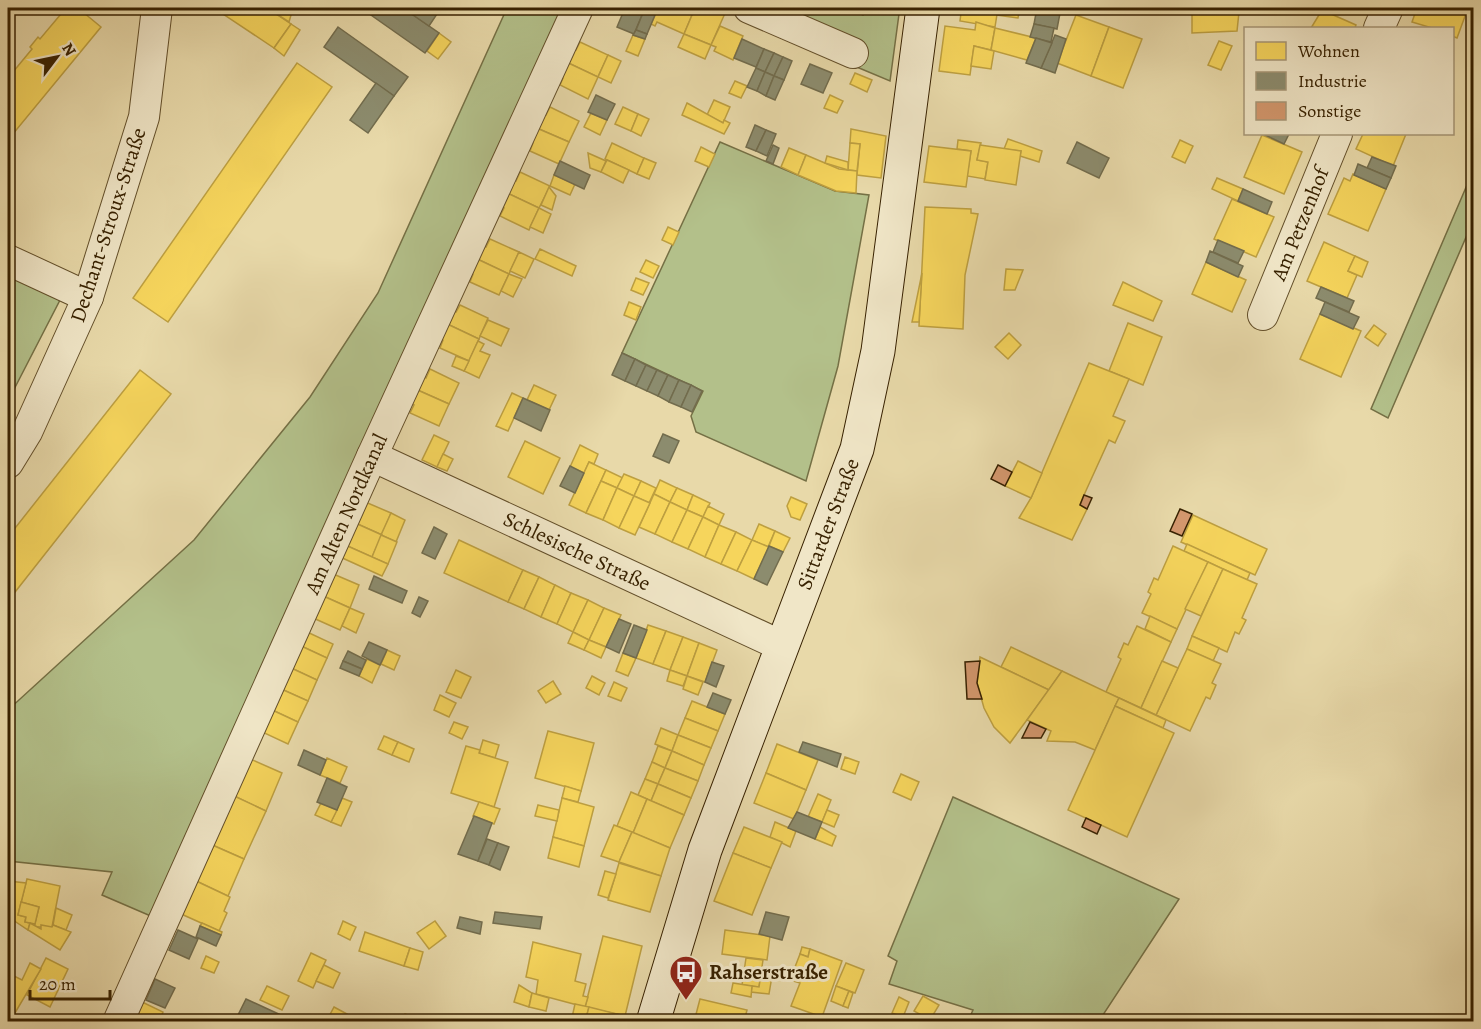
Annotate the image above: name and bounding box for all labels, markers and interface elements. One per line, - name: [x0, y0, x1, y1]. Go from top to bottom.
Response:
- north arrow: [27, 27, 87, 87]
- legend: [1244, 27, 1454, 135]
- text: N: [56, 39, 81, 61]
- text: Wohnen: [1297, 39, 1360, 63]
- text: Industrie: [1298, 69, 1367, 93]
- text: Sonstige: [1298, 99, 1361, 123]
- street label: Dechant-Stroux-Straße: [63, 124, 153, 326]
- street label: Am Petzenhof: [1264, 160, 1337, 286]
- street label: Am Alten Nordkanal: [298, 429, 394, 600]
- street label: Sittarder Straße: [790, 454, 866, 594]
- street label: Schlesische Straße: [499, 505, 655, 597]
- bus stop icon: Rahserstraße: [668, 954, 704, 1001]
- place label: Rahserstraße: [709, 958, 828, 986]
- scale bar: [30, 963, 110, 1001]
- text: 20 m: [39, 972, 76, 996]

